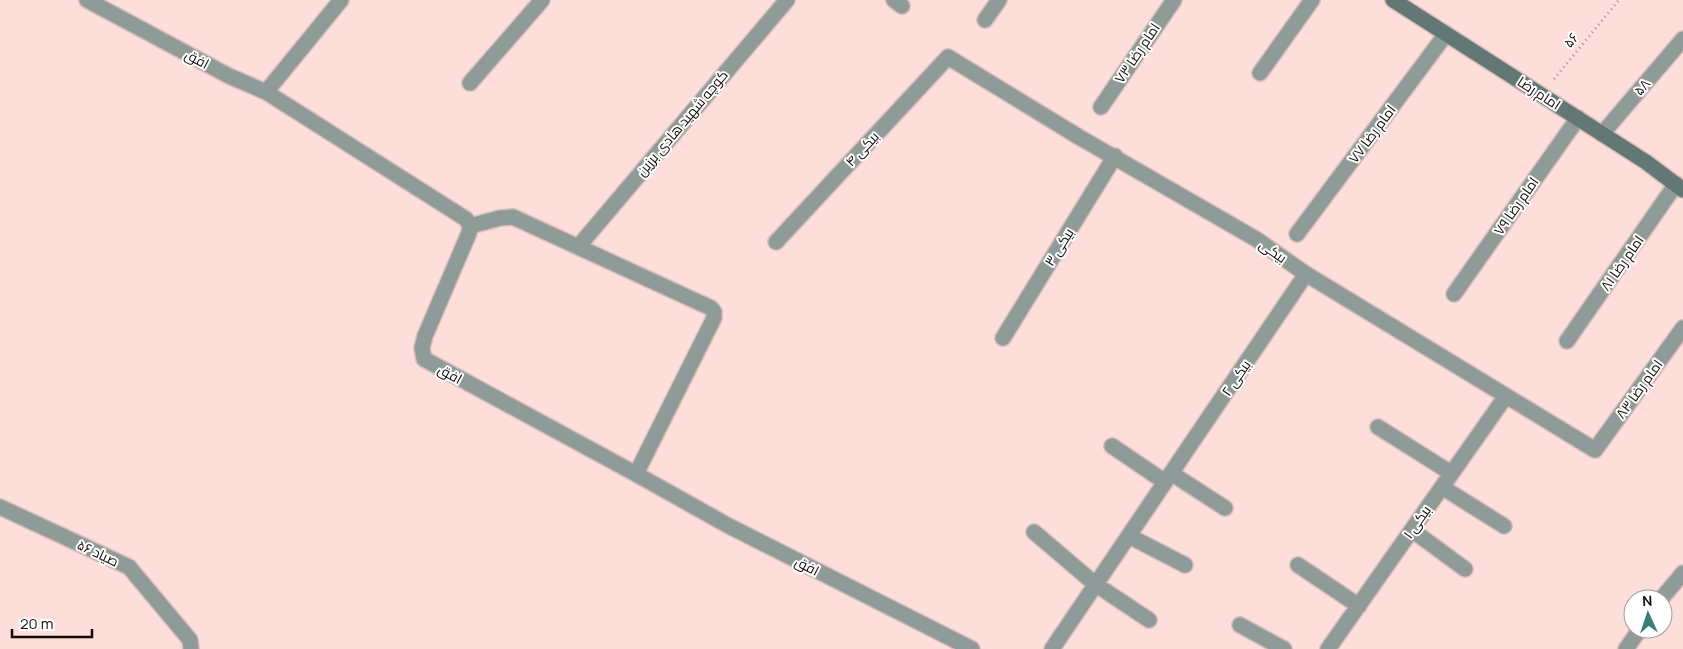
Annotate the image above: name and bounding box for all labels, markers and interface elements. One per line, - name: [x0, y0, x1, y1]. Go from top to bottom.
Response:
- street label: امام رضا ۷۳: [1109, 19, 1165, 87]
- street label: ۵۶: [1559, 28, 1583, 51]
- street label: افق: [182, 44, 213, 73]
- street label: کوچه شهید هادی برزین: [632, 66, 732, 180]
- street label: امام رضا: [1514, 72, 1564, 114]
- street label: ۵۸: [1629, 74, 1654, 99]
- street label: امام رضا ۷۷: [1344, 101, 1400, 167]
- street label: ۴ بیکی: [841, 127, 883, 170]
- street label: امام رضا ۷۹: [1489, 173, 1543, 239]
- street label: ۳ بیکی: [1039, 224, 1078, 269]
- street label: امام رضا ۸۱: [1596, 231, 1648, 295]
- street label: بیکی: [1256, 234, 1291, 267]
- street label: امام رضا ۸۳: [1611, 355, 1667, 423]
- street label: ۲ بیکی: [1217, 356, 1255, 399]
- street label: افق: [435, 359, 466, 388]
- street label: ۱ بیکی: [1398, 501, 1435, 542]
- street label: صیاد ۵۶: [74, 535, 122, 570]
- street label: افق: [792, 551, 823, 580]
- north arrow: [1623, 589, 1673, 639]
- text: N: [1642, 591, 1653, 610]
- scale bar: [12, 606, 92, 638]
- text: 20 m: [20, 613, 53, 634]

